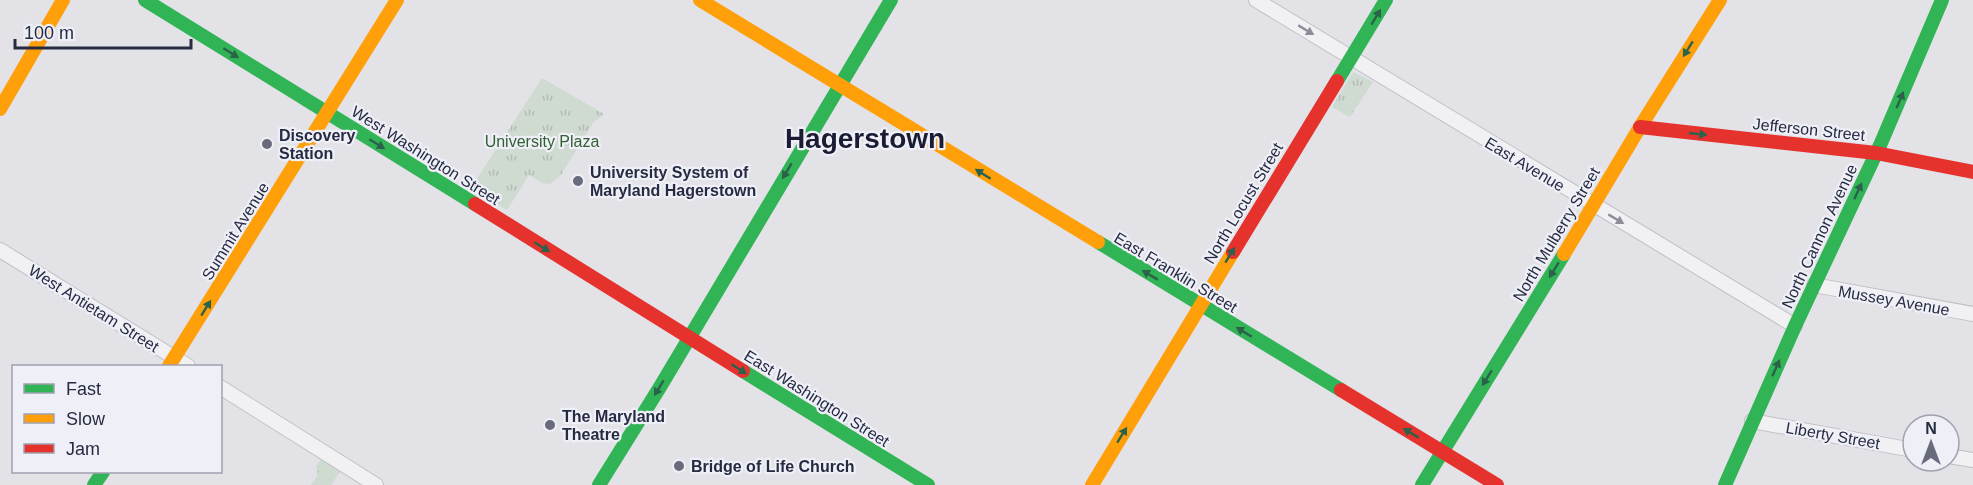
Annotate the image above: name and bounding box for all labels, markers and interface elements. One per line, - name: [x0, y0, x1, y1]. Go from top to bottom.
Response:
- one-way arrow: [1370, 9, 1381, 25]
- scale bar: [15, 12, 190, 50]
- text: 100 m: [24, 23, 74, 43]
- one-way arrow: [1298, 25, 1314, 36]
- one-way arrow: [1683, 41, 1694, 58]
- one-way arrow: [223, 47, 239, 58]
- one-way arrow: [1895, 90, 1905, 108]
- street label: West Washington Street: [348, 103, 503, 208]
- street label: Jefferson Street: [1752, 115, 1866, 144]
- district label: Hagerstown: [785, 123, 945, 154]
- place label: Discovery Station: [279, 127, 356, 162]
- one-way arrow: [1688, 129, 1707, 138]
- park label: University Plaza: [485, 133, 599, 150]
- street label: East Avenue: [1482, 134, 1568, 195]
- marker: Discovery Station: [260, 137, 274, 151]
- one-way arrow: [369, 138, 385, 149]
- street label: North Locust Street: [1201, 139, 1286, 267]
- street label: North Cannon Avenue: [1779, 161, 1860, 311]
- one-way arrow: [782, 163, 793, 179]
- place label: University System of Maryland Hagerstown: [590, 164, 756, 199]
- street label: North Mulberry Street: [1510, 164, 1603, 304]
- one-way arrow: [975, 168, 991, 179]
- marker: University System of Maryland Hagerstown: [571, 174, 585, 188]
- street label: Summit Avenue: [199, 179, 272, 283]
- one-way arrow: [1854, 182, 1863, 199]
- one-way arrow: [1608, 214, 1624, 225]
- street label: East Franklin Street: [1111, 229, 1241, 316]
- one-way arrow: [534, 241, 551, 252]
- one-way arrow: [1225, 247, 1236, 263]
- street label: West Antietam Street: [26, 261, 162, 356]
- one-way arrow: [1549, 262, 1560, 278]
- one-way arrow: [1142, 269, 1158, 280]
- street label: Mussey Avenue: [1837, 282, 1951, 319]
- one-way arrow: [200, 300, 211, 317]
- one-way arrow: [1235, 327, 1252, 337]
- street label: East Washington Street: [741, 347, 893, 450]
- one-way arrow: [1772, 359, 1781, 376]
- one-way arrow: [731, 363, 747, 374]
- legend: [12, 365, 222, 473]
- one-way arrow: [1482, 370, 1493, 386]
- text: Fast: [66, 379, 101, 399]
- one-way arrow: [654, 380, 665, 396]
- place label: The Maryland Theatre: [562, 408, 665, 443]
- text: Slow: [66, 409, 106, 429]
- north arrow: [1901, 413, 1961, 473]
- marker: The Maryland Theatre: [543, 418, 557, 432]
- street label: Liberty Street: [1785, 419, 1882, 452]
- text: N: [1925, 420, 1937, 437]
- one-way arrow: [1117, 427, 1128, 443]
- one-way arrow: [1403, 427, 1419, 438]
- text: Jam: [66, 439, 100, 459]
- place label: Bridge of Life Church: [691, 458, 855, 475]
- marker: Bridge of Life Church: [672, 459, 686, 473]

